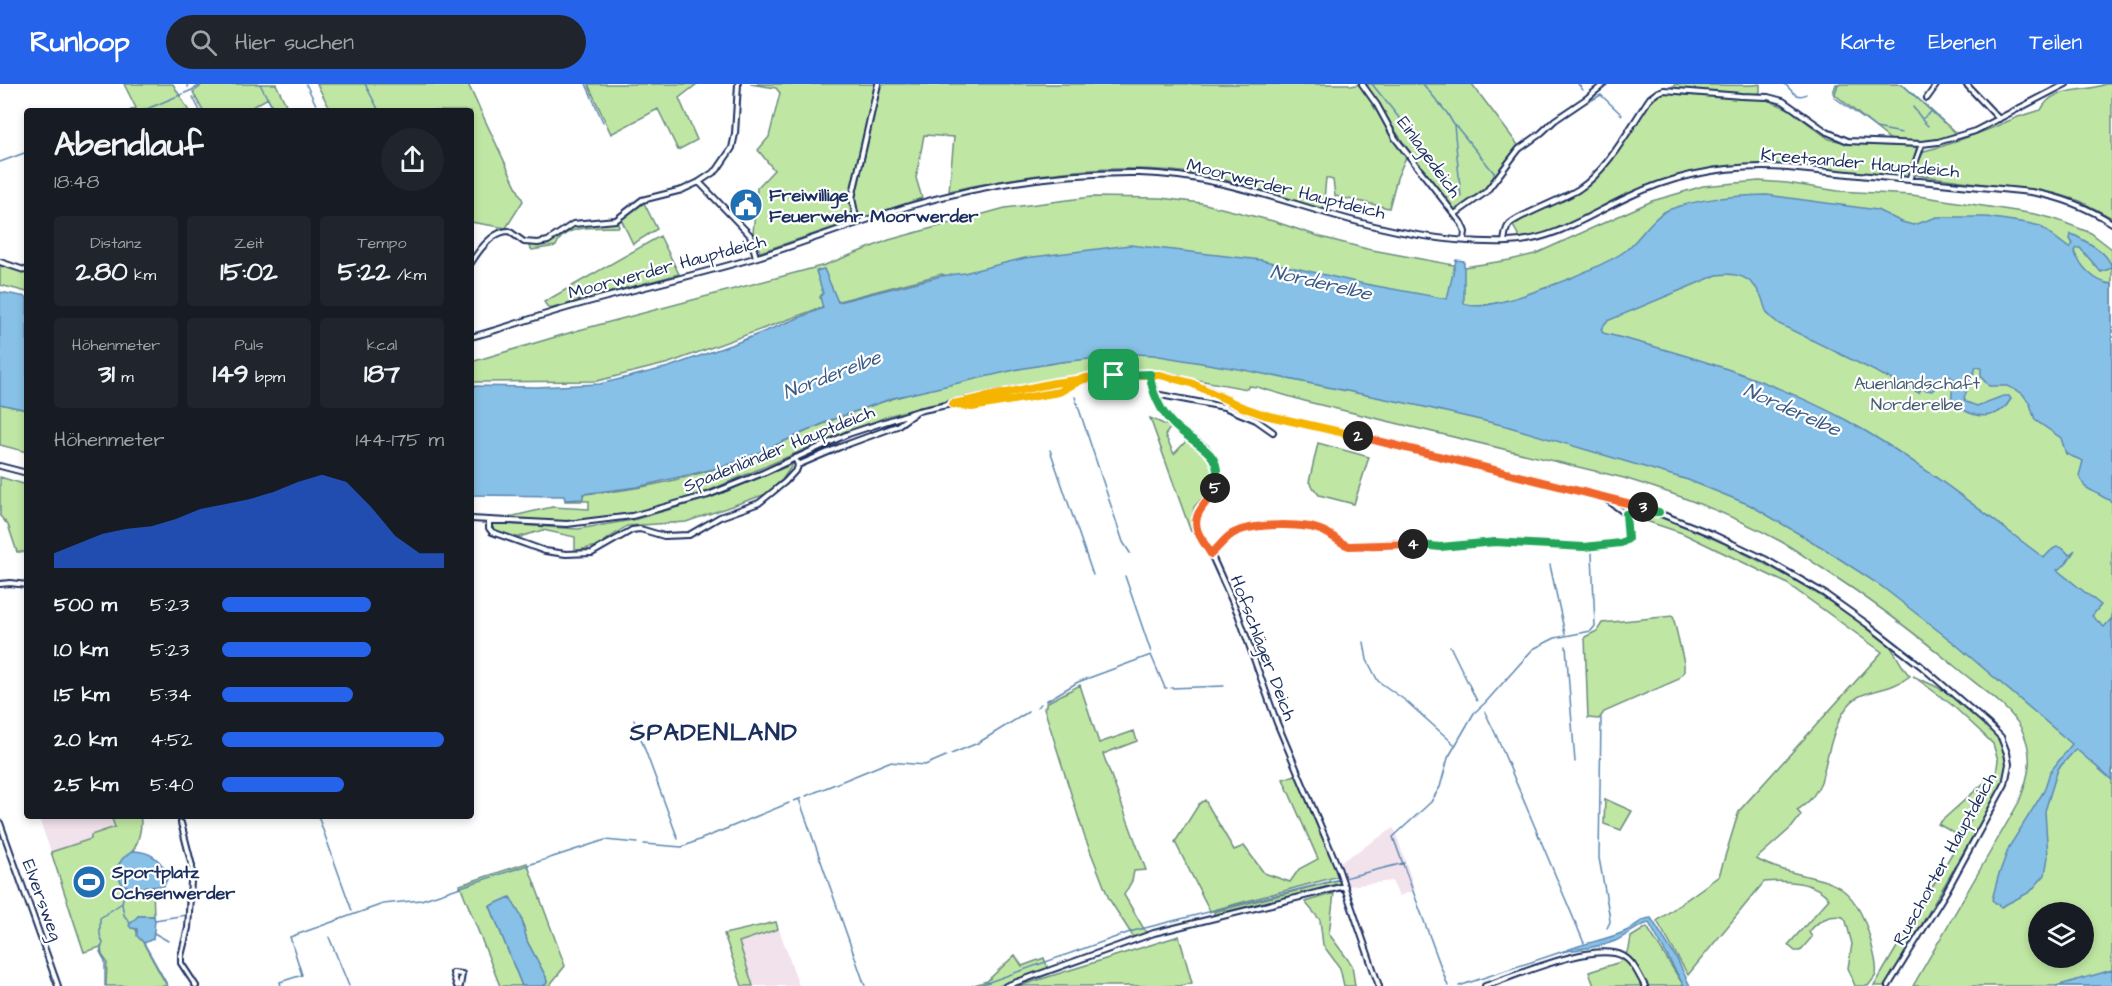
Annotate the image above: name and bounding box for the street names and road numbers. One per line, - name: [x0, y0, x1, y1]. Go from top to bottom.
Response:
- street label: Einlagedeich: [1390, 111, 1467, 204]
- street label: Kreetsander Hauptdeich: [1760, 142, 1960, 184]
- street label: Moorwerder Hauptdeich: [1184, 152, 1388, 226]
- street label: Moorwerder Hauptdeich: [565, 229, 769, 305]
- street label: Spadenländer Hauptdeich: [680, 399, 878, 499]
- street label: Hofschläger Deich: [1223, 572, 1302, 725]
- street label: Ruschorter Hauptdeich: [1887, 768, 2003, 950]
- street label: Elversweg: [15, 856, 68, 945]

